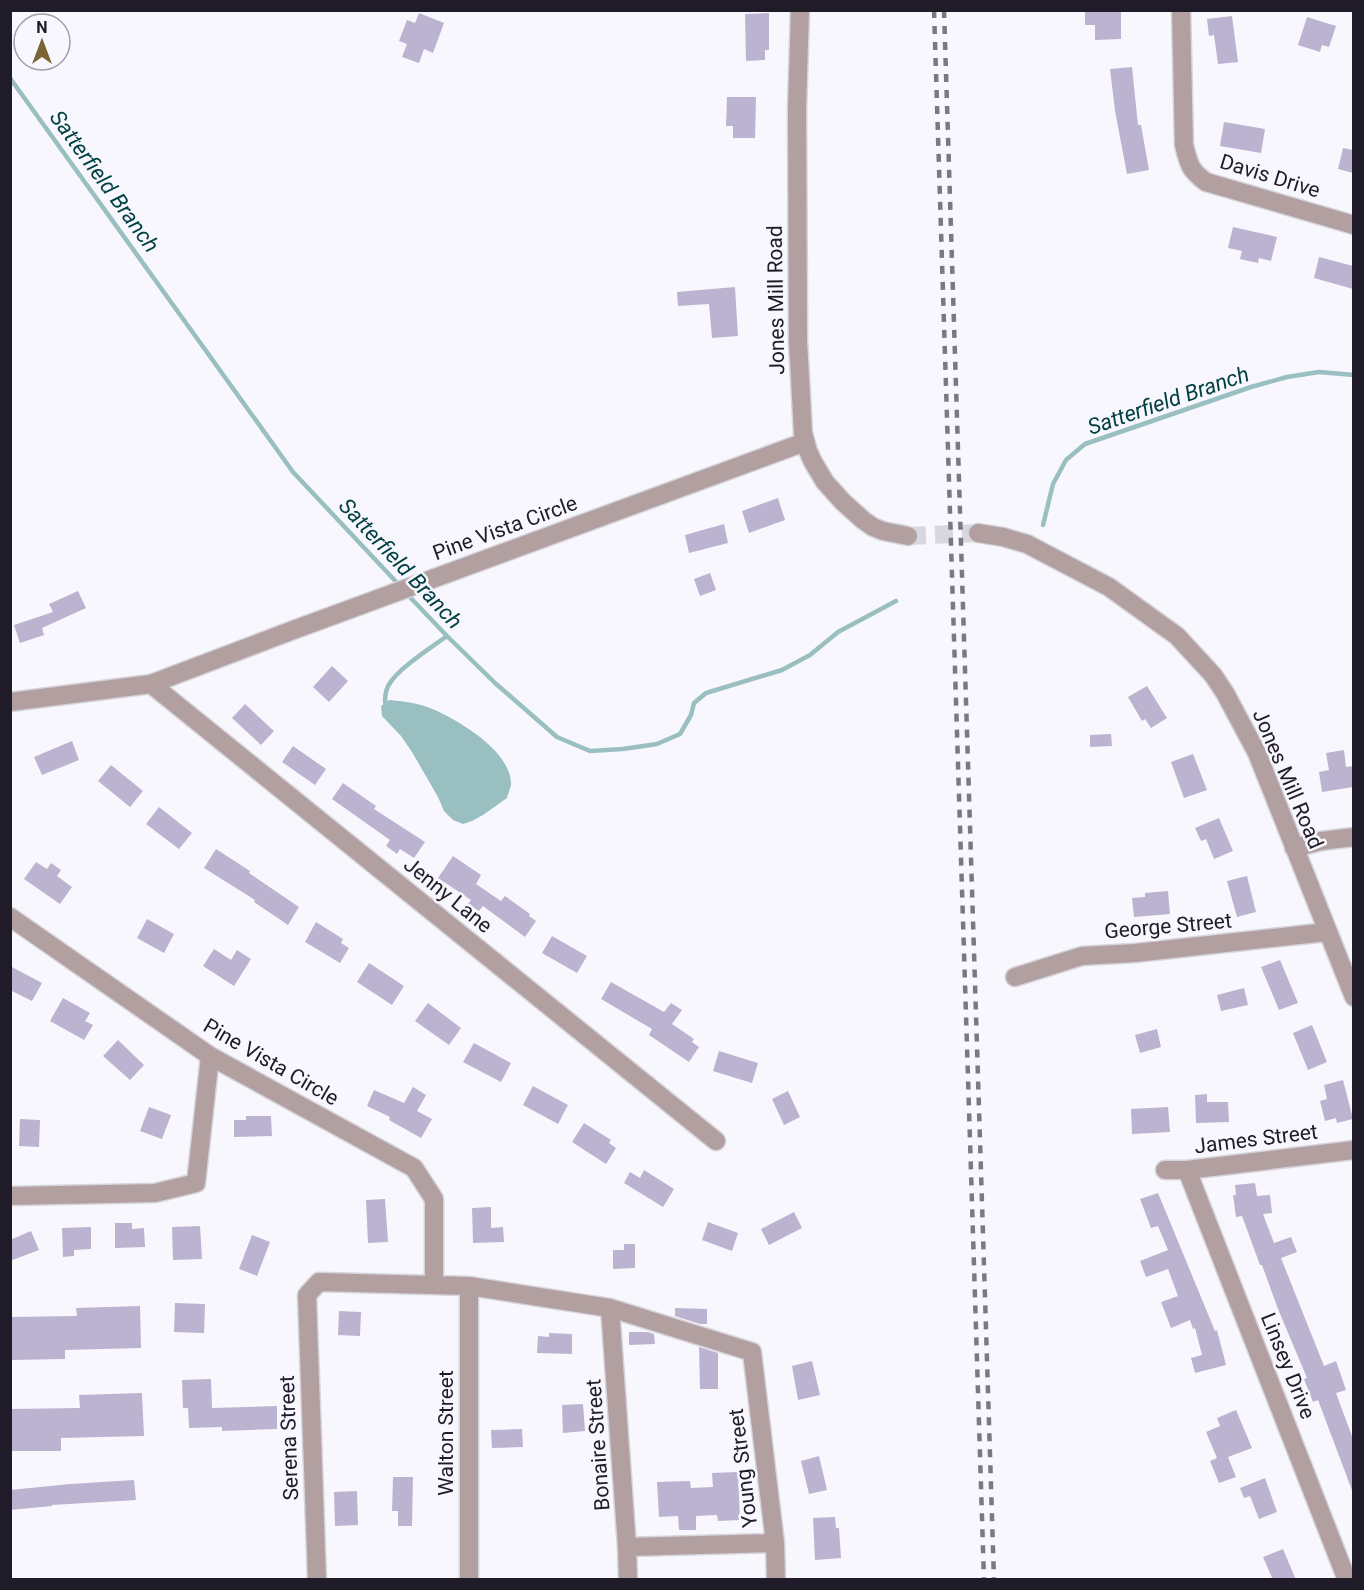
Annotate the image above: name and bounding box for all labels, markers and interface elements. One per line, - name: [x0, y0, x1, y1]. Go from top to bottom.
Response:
- north arrow: [12, 12, 72, 72]
- text: N: [36, 18, 48, 37]
- water label: Satterfield Branch: [45, 106, 164, 257]
- street label: Davis Drive: [1217, 149, 1323, 203]
- street label: Jones Mill Road: [763, 225, 789, 375]
- water label: Satterfield Branch: [1084, 361, 1252, 440]
- street label: Pine Vista Circle: [429, 491, 581, 565]
- water label: Satterfield Branch: [334, 493, 467, 634]
- street label: Jones Mill Road: [1248, 706, 1328, 852]
- street label: Jenny Lane: [399, 852, 497, 938]
- street label: George Street: [1103, 908, 1233, 944]
- street label: Pine Vista Circle: [199, 1014, 343, 1110]
- street label: James Street: [1193, 1120, 1319, 1158]
- street label: Linsey Drive: [1256, 1309, 1320, 1423]
- street label: Walton Street: [434, 1370, 458, 1496]
- street label: Serena Street: [275, 1375, 303, 1501]
- street label: Bonaire Street: [581, 1378, 615, 1512]
- street label: Young Street: [724, 1407, 762, 1529]

